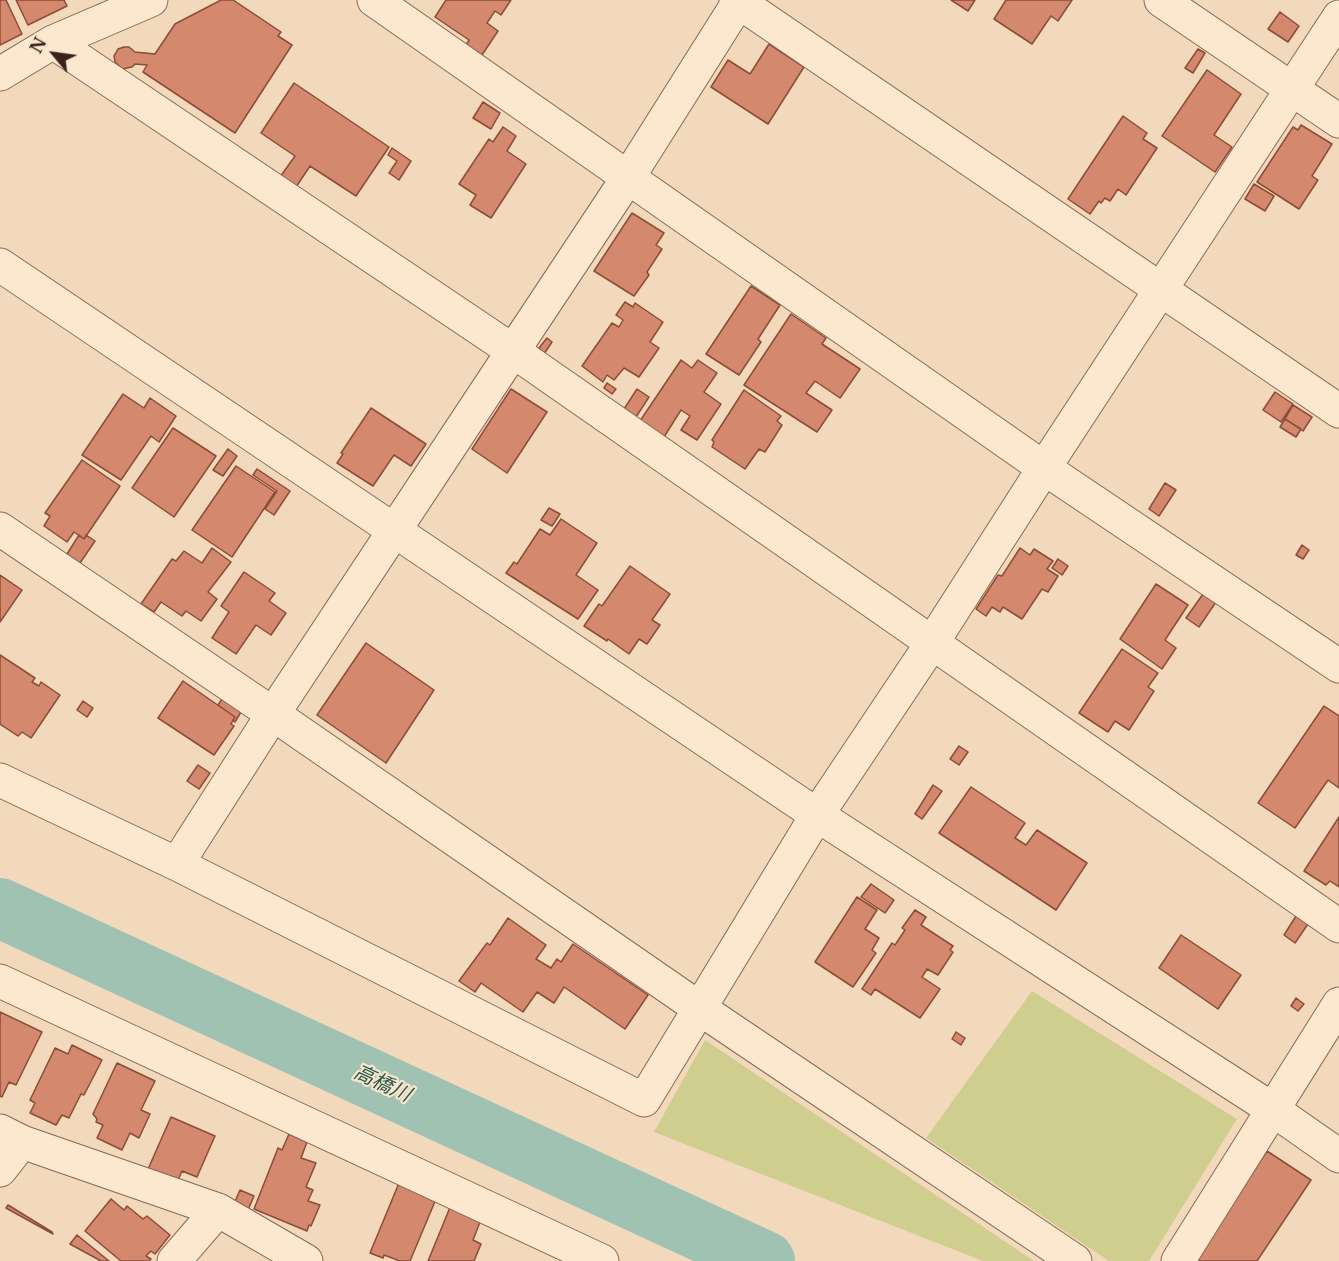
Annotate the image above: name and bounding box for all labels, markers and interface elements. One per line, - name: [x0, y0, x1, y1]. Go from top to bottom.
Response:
- north arrow: [24, 24, 84, 84]
- text: N: [26, 34, 51, 57]
- water label: 高橋川: [350, 1060, 414, 1108]

